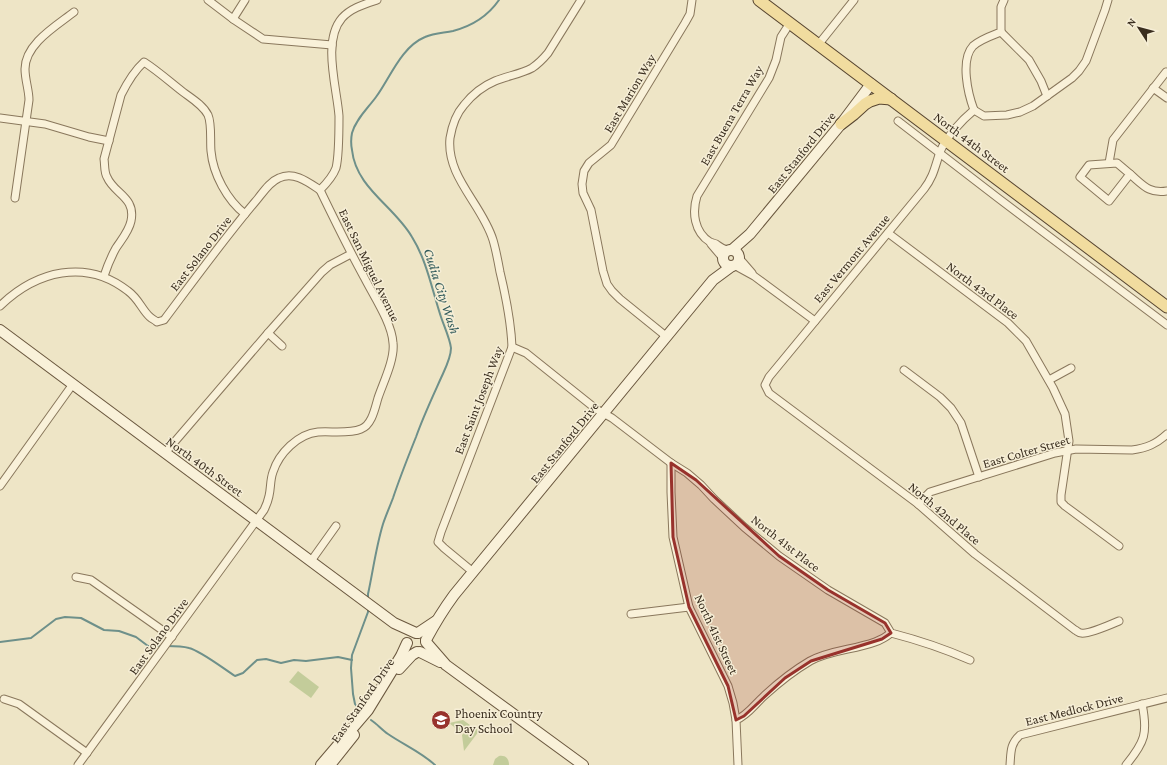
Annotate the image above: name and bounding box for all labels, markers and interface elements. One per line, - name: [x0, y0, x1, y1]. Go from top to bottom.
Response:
- north arrow: [1119, 8, 1159, 48]
- text: N: [1124, 15, 1138, 29]
- street label: East Marion Way: [600, 50, 659, 135]
- street label: East Buena Terra Way: [697, 62, 767, 168]
- street label: East Stanford Drive: [764, 108, 839, 196]
- street label: North 44th Street: [931, 109, 1013, 176]
- street label: East San Miguel Avenue: [336, 206, 404, 324]
- street label: East Vermont Avenue: [810, 211, 893, 306]
- street label: East Solano Drive: [166, 213, 234, 294]
- water label: Cudia City Wash: [421, 246, 463, 336]
- street label: North 43rd Place: [944, 258, 1022, 323]
- street label: East Saint Joseph Way: [451, 343, 506, 456]
- street label: East Stanford Drive: [527, 398, 602, 486]
- street label: East Colter Street: [981, 432, 1072, 471]
- street label: North 40th Street: [163, 433, 247, 500]
- street label: North 42nd Place: [906, 479, 984, 548]
- street label: North 41st Place: [748, 512, 823, 575]
- street label: North 41st Street: [691, 592, 742, 677]
- street label: East Solano Drive: [126, 595, 191, 678]
- street label: East Stanford Drive: [327, 655, 398, 746]
- street label: East Medlock Drive: [1024, 690, 1125, 729]
- place label: Phoenix Country Day School: [455, 706, 543, 736]
- school or university icon: Phoenix Country Day School: [430, 709, 452, 731]

